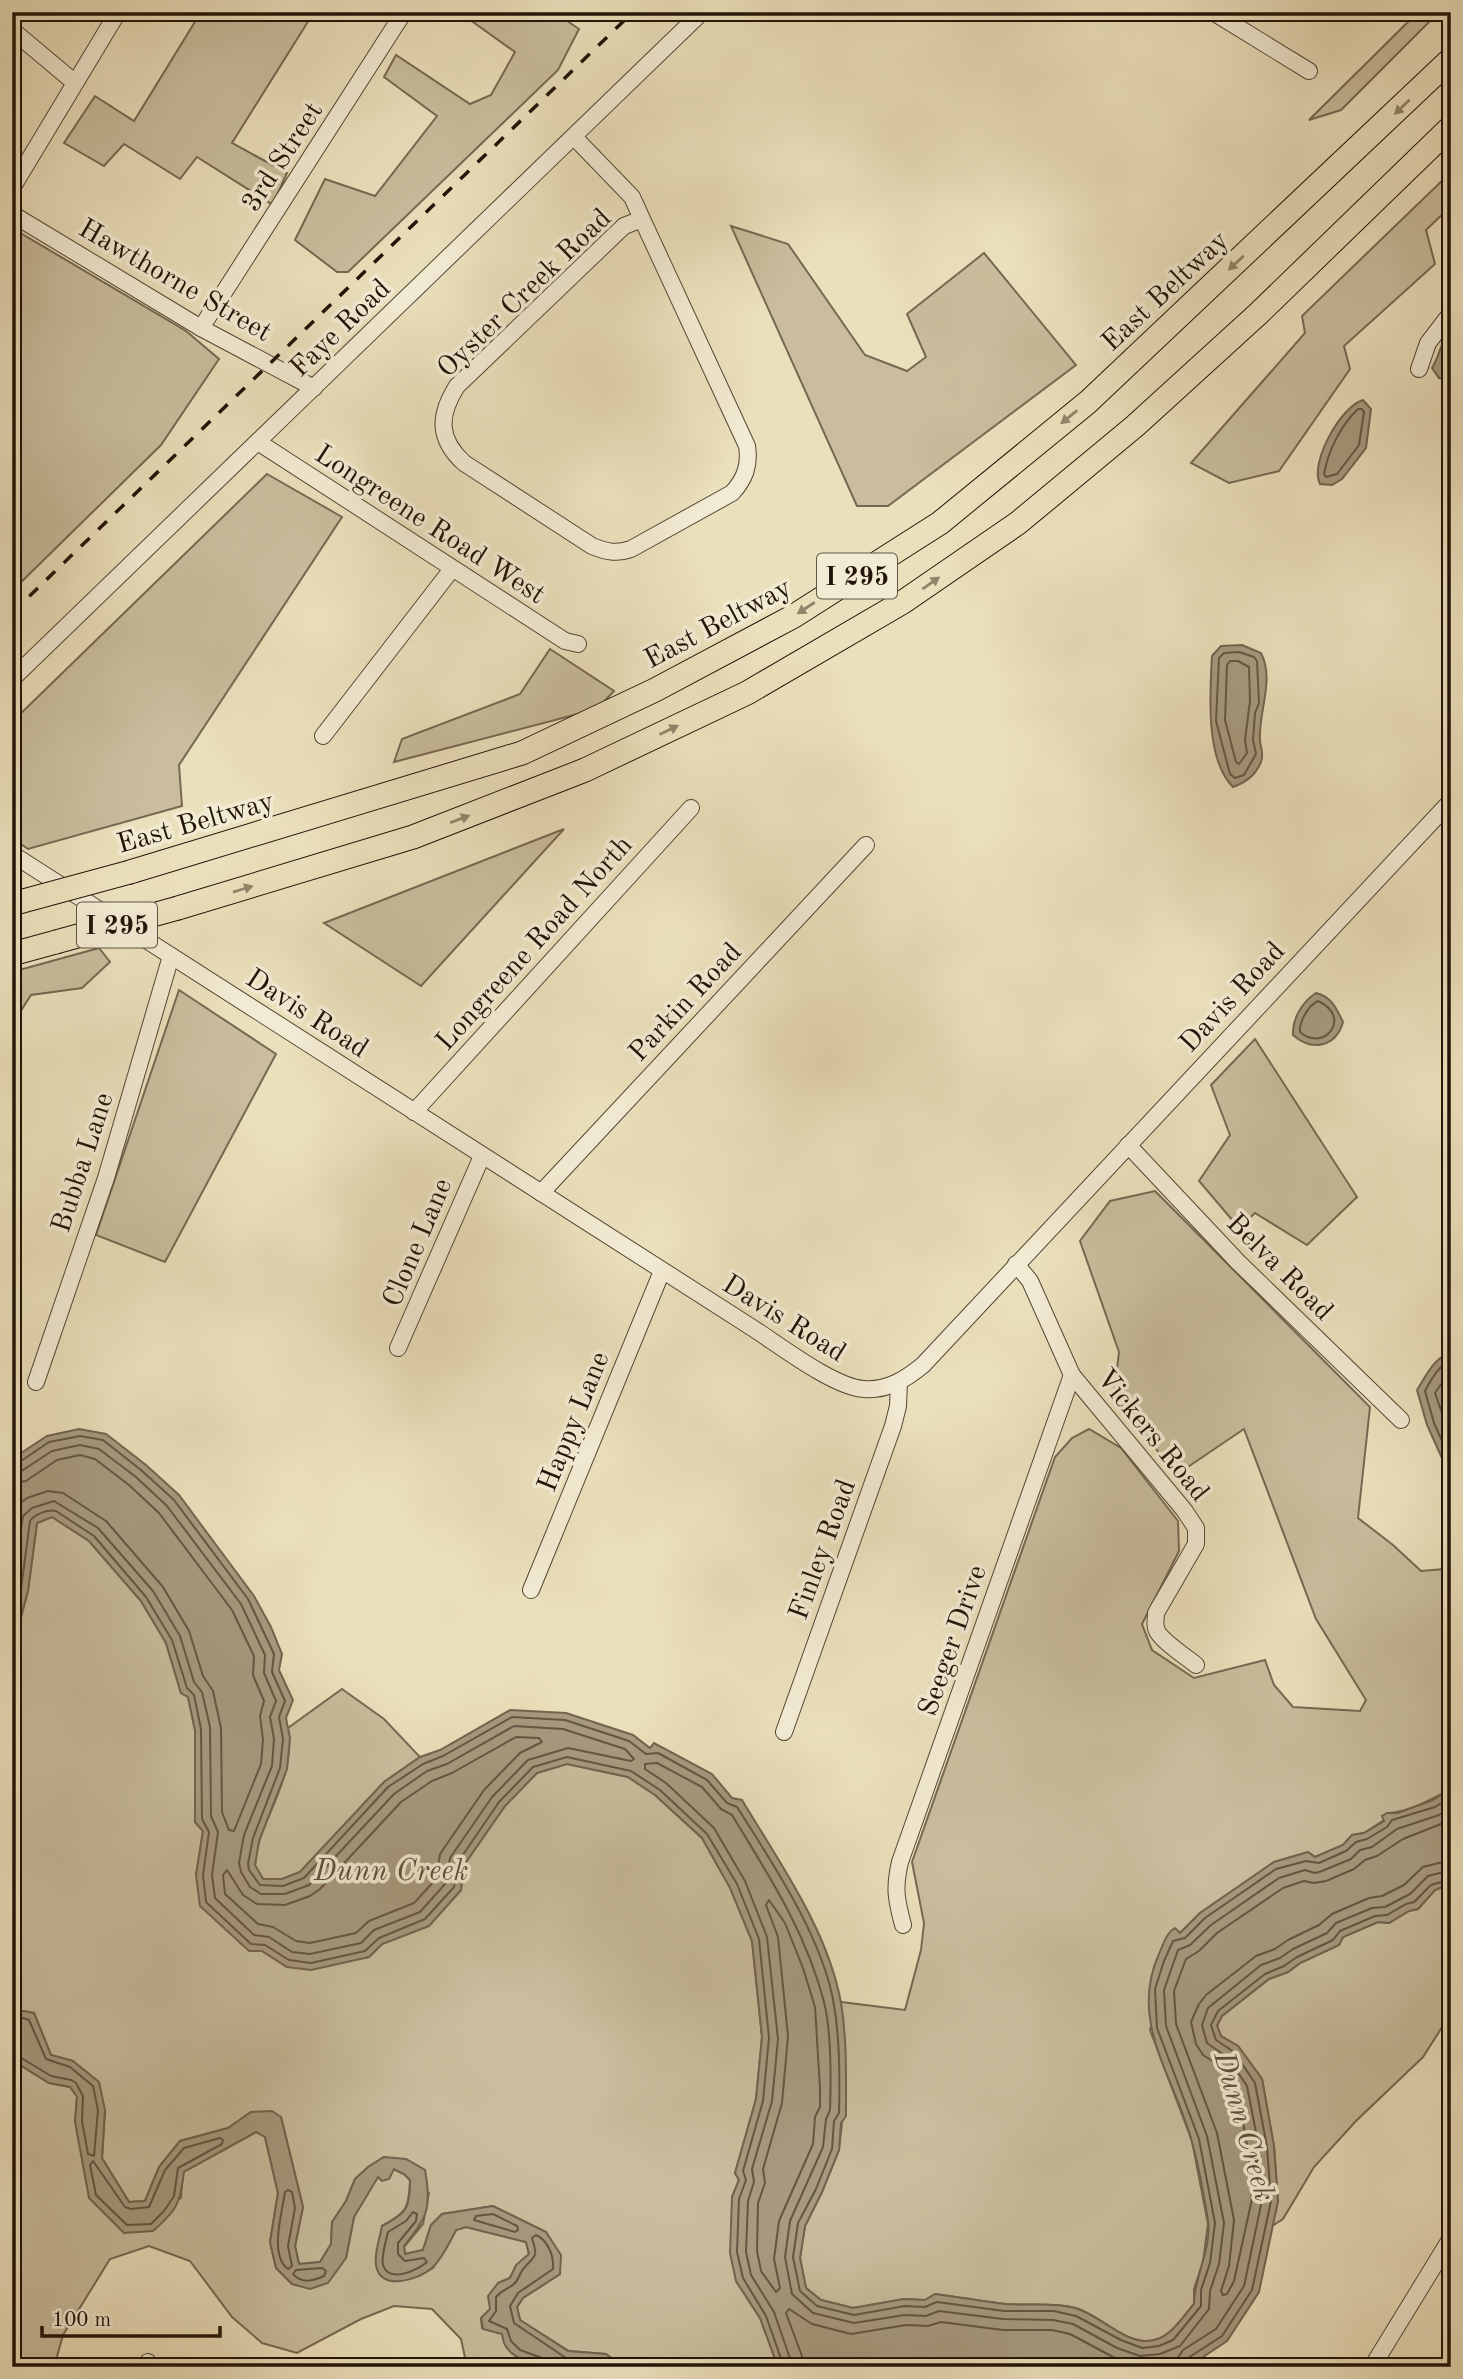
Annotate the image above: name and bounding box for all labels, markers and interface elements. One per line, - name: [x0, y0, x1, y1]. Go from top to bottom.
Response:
- street label: 3rd Street: [238, 98, 329, 217]
- one-way arrow: [1393, 98, 1410, 115]
- street label: Oyster Creek Road: [433, 204, 617, 384]
- street label: Hawthorne Street: [73, 215, 276, 348]
- street label: East Beltway: [1097, 227, 1235, 358]
- one-way arrow: [1227, 255, 1245, 271]
- street label: Faye Road: [286, 275, 397, 383]
- one-way arrow: [1061, 409, 1078, 424]
- street label: Longreene Road West: [309, 441, 549, 610]
- road number: I 295: [817, 554, 897, 598]
- street label: East Beltway: [641, 574, 796, 675]
- one-way arrow: [922, 576, 940, 590]
- one-way arrow: [796, 602, 816, 615]
- one-way arrow: [659, 724, 679, 736]
- street label: East Beltway: [114, 788, 277, 860]
- one-way arrow: [449, 813, 470, 824]
- street label: Longreene Road North: [432, 831, 639, 1057]
- one-way arrow: [233, 883, 254, 893]
- road number: I 295: [77, 902, 157, 948]
- street label: Davis Road: [1175, 937, 1291, 1059]
- street label: Parkin Road: [625, 938, 748, 1068]
- street label: Davis Road: [240, 965, 373, 1064]
- street label: Bubba Lane: [48, 1090, 120, 1236]
- street label: Clone Lane: [379, 1175, 458, 1312]
- street label: Belva Road: [1220, 1210, 1337, 1327]
- street label: Davis Road: [717, 1271, 850, 1368]
- street label: Happy Lane: [534, 1348, 616, 1496]
- street label: Vickers Road: [1090, 1364, 1213, 1507]
- street label: Finley Road: [786, 1476, 862, 1624]
- street label: Seeger Drive: [915, 1562, 993, 1720]
- water label: Dunn Creek: [313, 1857, 468, 1887]
- water label: Dunn Creek: [1207, 2047, 1279, 2205]
- scale bar: [42, 2295, 220, 2339]
- text: 100 m: [52, 2310, 111, 2331]

